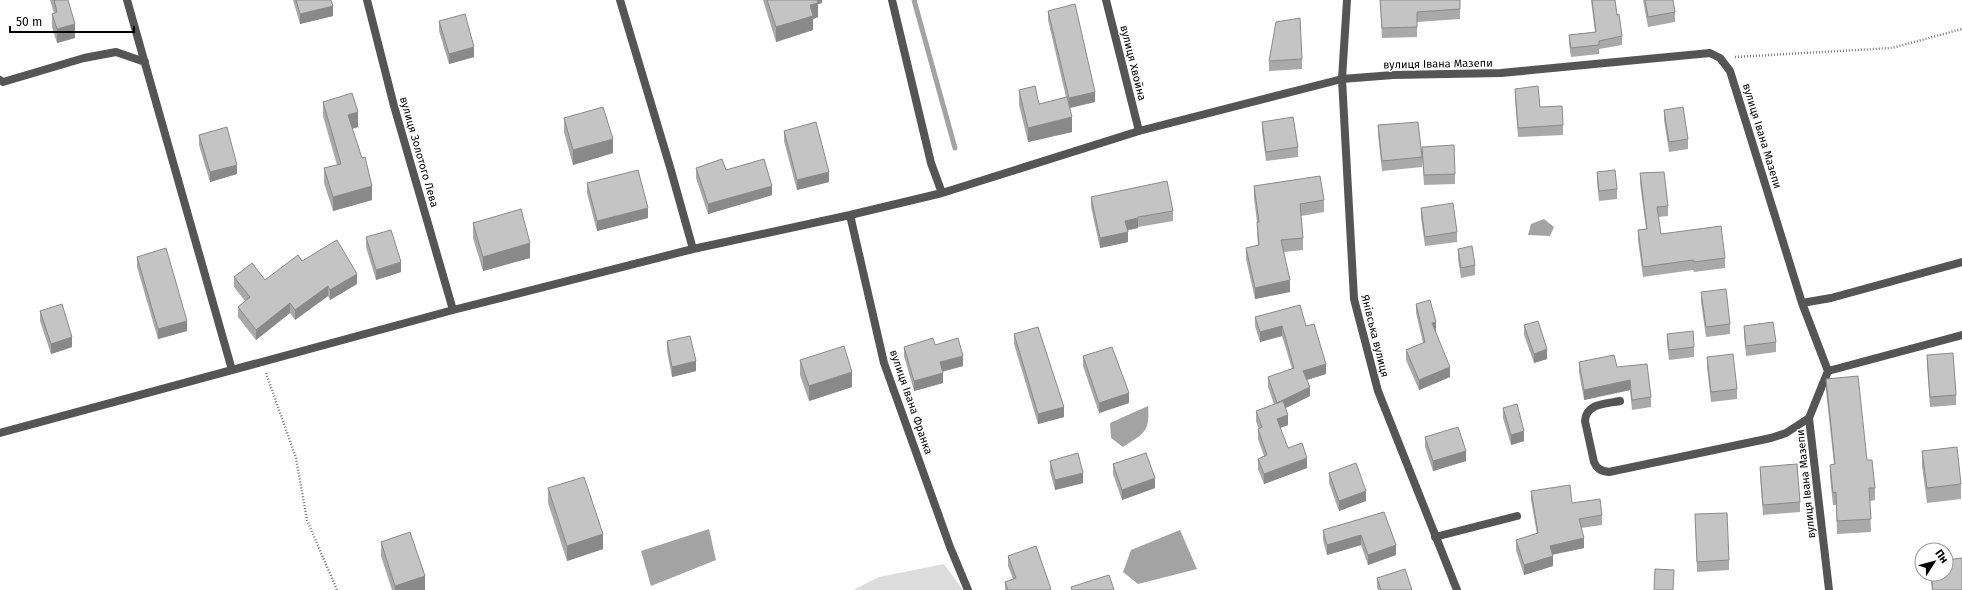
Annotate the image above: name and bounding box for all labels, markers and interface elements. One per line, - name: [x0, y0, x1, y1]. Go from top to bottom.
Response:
- scale bar: [10, 8, 134, 34]
- text: 50 m: [16, 15, 42, 29]
- street label: вулиця Хвойна: [1117, 24, 1149, 102]
- street label: вулиця Івана Мазепи: [1383, 57, 1493, 71]
- street label: вулиця Івана Мазепи: [1740, 82, 1784, 190]
- street label: вулиця Золотого Лева: [397, 95, 441, 209]
- street label: Янівська вулиця: [1358, 293, 1392, 379]
- street label: вулиця Івана Франка: [887, 348, 935, 456]
- street label: вулиця Івана Мазепи: [1794, 429, 1818, 539]
- north arrow: [1914, 542, 1954, 582]
- text: Пн: [1932, 547, 1951, 566]

